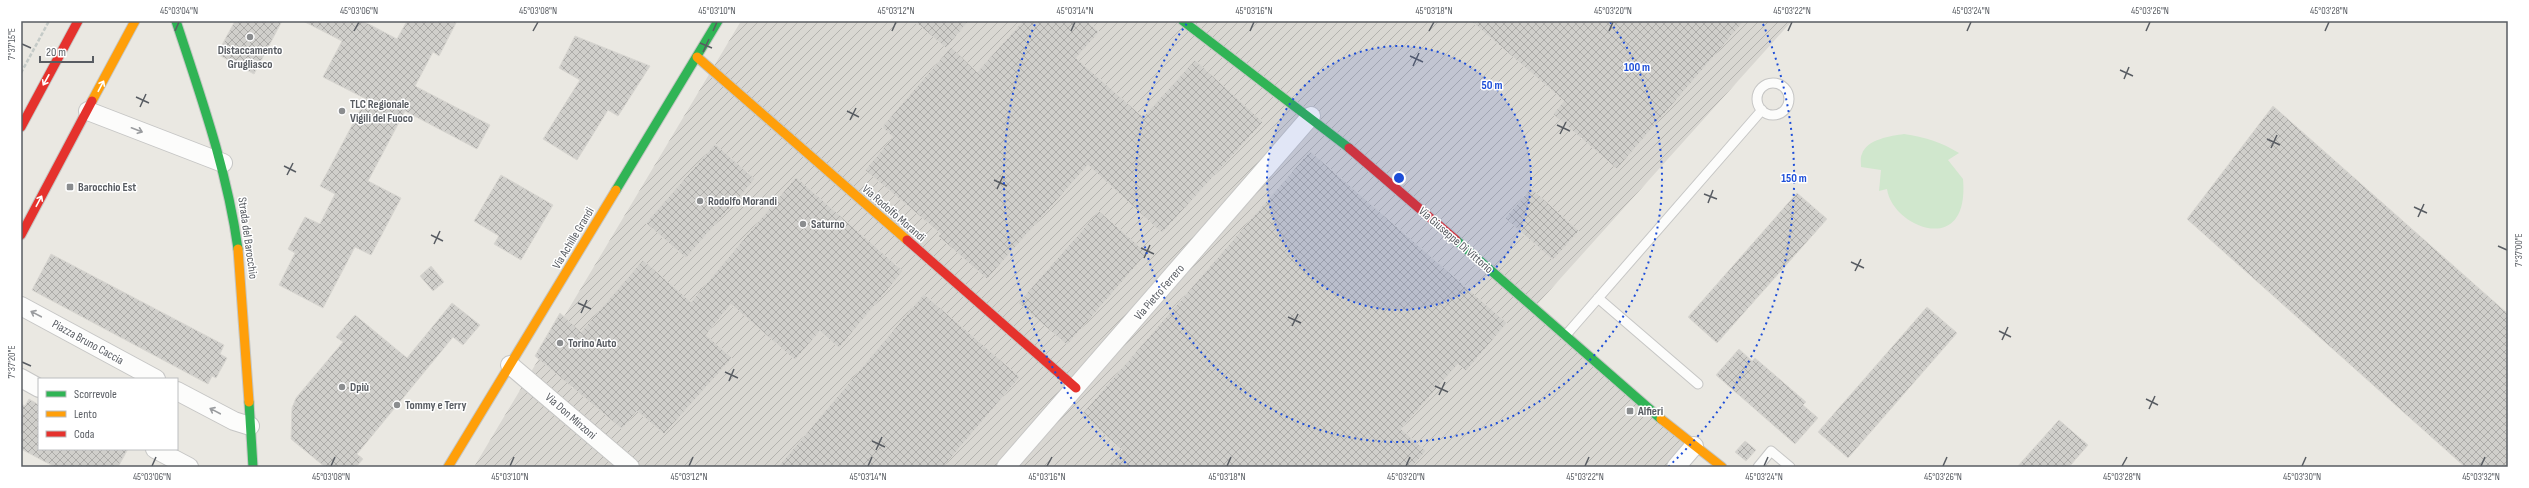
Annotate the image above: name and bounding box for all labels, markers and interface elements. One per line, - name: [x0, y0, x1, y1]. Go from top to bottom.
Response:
- text: 45°03'04"N: [160, 5, 198, 17]
- text: 45°03'06"N: [340, 5, 378, 17]
- text: 45°03'08"N: [519, 5, 557, 17]
- text: 45°03'10"N: [698, 5, 736, 17]
- text: 45°03'12"N: [877, 5, 915, 17]
- text: 45°03'14"N: [1056, 5, 1094, 17]
- text: 45°03'16"N: [1235, 5, 1273, 17]
- text: 45°03'18"N: [1415, 5, 1453, 17]
- text: 45°03'20"N: [1594, 5, 1632, 17]
- text: 45°03'22"N: [1773, 5, 1811, 17]
- text: 45°03'24"N: [1952, 5, 1990, 17]
- text: 45°03'26"N: [2131, 5, 2169, 17]
- text: 45°03'28"N: [2310, 5, 2348, 17]
- text: 7°37'15"E: [6, 28, 18, 60]
- marker: Distaccamento Grugliasco: [245, 32, 255, 42]
- scale bar: [40, 38, 93, 64]
- place label: Distaccamento Grugliasco: [218, 43, 282, 72]
- text: 20 m: [46, 45, 66, 60]
- text: 100 m: [1624, 60, 1650, 75]
- one-way arrow: [42, 74, 50, 86]
- text: 50 m: [1482, 78, 1502, 93]
- one-way arrow: [97, 80, 105, 92]
- place label: TLC Regionale Vigili del Fuoco: [350, 97, 413, 126]
- marker: TLC Regionale Vigili del Fuoco: [337, 106, 347, 116]
- one-way arrow: [131, 126, 143, 134]
- centre of rings: [1392, 171, 1406, 185]
- text: 150 m: [1781, 171, 1807, 186]
- place label: Barocchio Est: [78, 180, 136, 195]
- marker: Barocchio Est: [65, 182, 75, 192]
- street label: Via Rodolfo Morandi: [859, 182, 928, 245]
- place label: Rodolfo Morandi: [708, 194, 777, 209]
- one-way arrow: [36, 195, 44, 207]
- street label: Strada del Barocchio: [234, 196, 261, 280]
- marker: Rodolfo Morandi: [695, 196, 705, 206]
- street label: Via Giuseppe Di Vittorio: [1415, 204, 1496, 277]
- street label: Via Achille Grandi: [549, 205, 598, 272]
- place label: Saturno: [811, 217, 845, 232]
- marker: Saturno: [798, 219, 808, 229]
- text: 7°37'00"E: [2513, 233, 2525, 267]
- street label: Via Pietro Ferrero: [1131, 261, 1188, 323]
- one-way arrow: [30, 309, 42, 317]
- street label: Piazza Bruno Caccia: [49, 317, 126, 368]
- place label: Torino Auto: [568, 336, 616, 351]
- marker: Torino Auto: [555, 338, 565, 348]
- text: 7°37'20"E: [6, 345, 18, 379]
- legend: [38, 378, 178, 450]
- place label: Dpiù: [350, 380, 369, 395]
- marker: Dpiù: [337, 382, 347, 392]
- text: Scorrevole: [74, 387, 117, 402]
- street label: Via Don Minzoni: [542, 390, 599, 443]
- place label: Tommy e Terry: [405, 398, 467, 413]
- marker: Tommy e Terry: [392, 400, 402, 410]
- place label: Alfieri: [1637, 404, 1663, 419]
- one-way arrow: [209, 406, 221, 414]
- marker: Alfieri: [1625, 406, 1635, 416]
- text: Lento: [74, 407, 97, 422]
- text: Coda: [74, 427, 95, 442]
- text: 45°03'06"N: [133, 471, 171, 483]
- text: 45°03'08"N: [312, 471, 350, 483]
- text: 45°03'10"N: [491, 471, 529, 483]
- text: 45°03'12"N: [670, 471, 708, 483]
- text: 45°03'14"N: [849, 471, 887, 483]
- text: 45°03'16"N: [1028, 471, 1066, 483]
- text: 45°03'18"N: [1208, 471, 1246, 483]
- text: 45°03'20"N: [1387, 471, 1425, 483]
- text: 45°03'22"N: [1566, 471, 1604, 483]
- text: 45°03'24"N: [1745, 471, 1783, 483]
- text: 45°03'26"N: [1924, 471, 1962, 483]
- text: 45°03'28"N: [2103, 471, 2141, 483]
- text: 45°03'30"N: [2283, 471, 2321, 483]
- text: 45°03'32"N: [2462, 471, 2500, 483]

